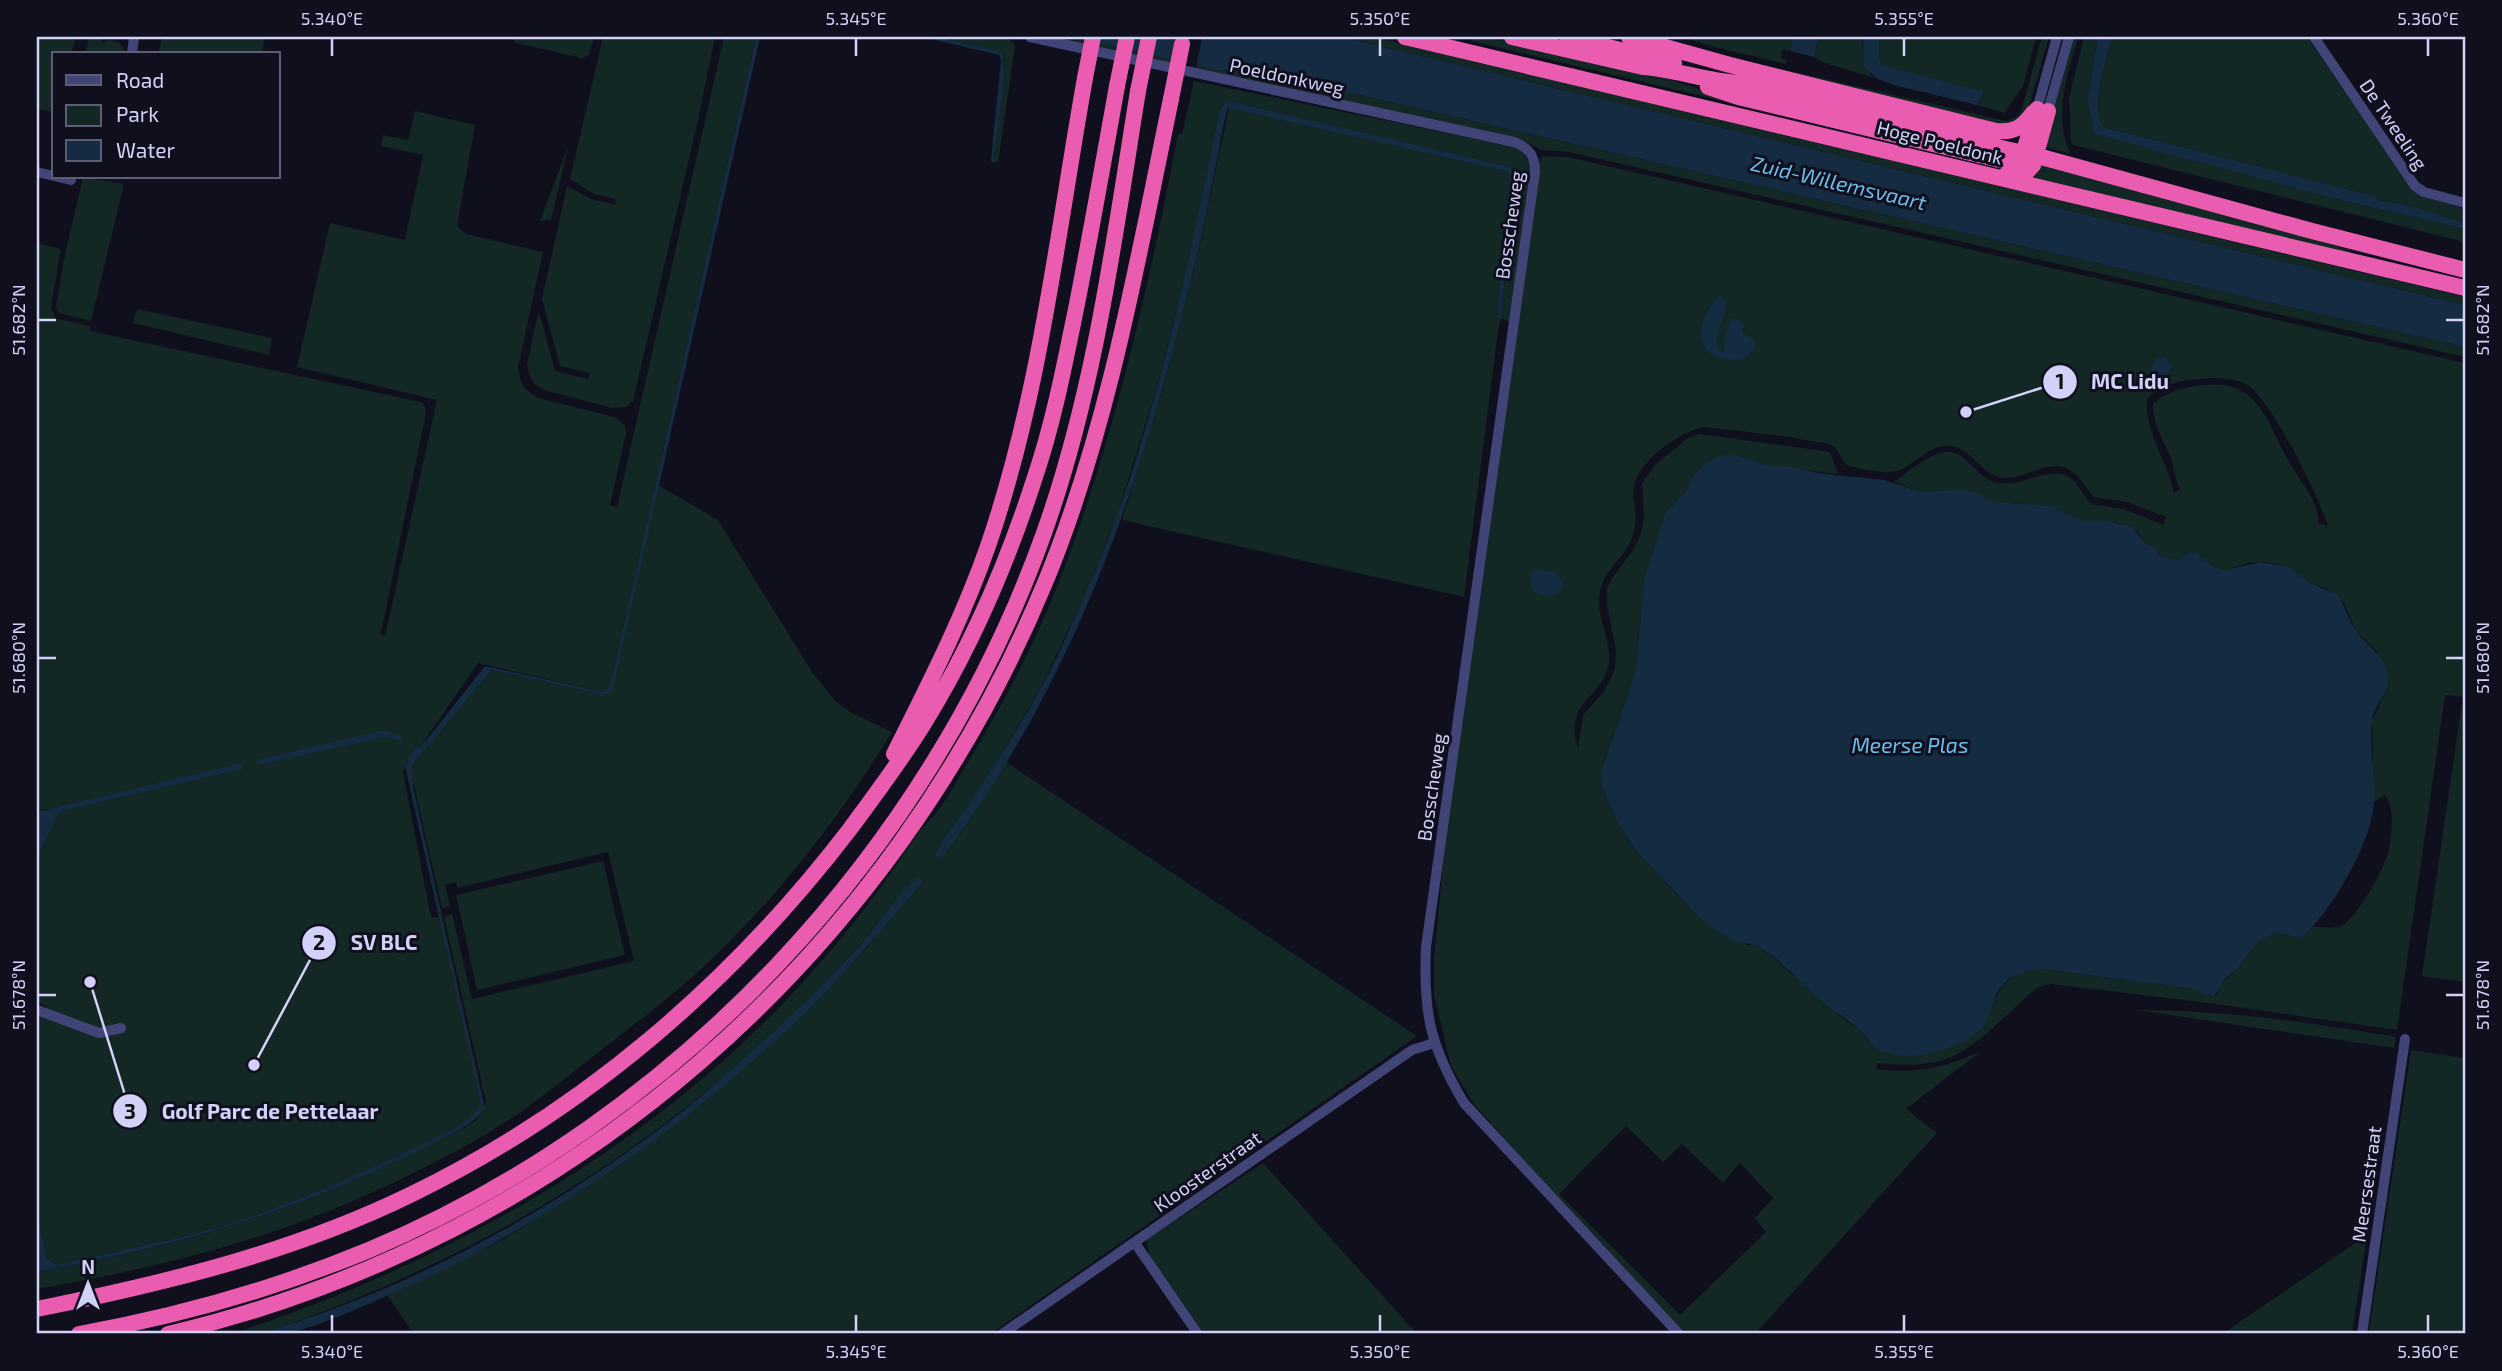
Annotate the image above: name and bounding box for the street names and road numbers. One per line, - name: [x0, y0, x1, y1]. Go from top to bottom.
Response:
- street label: Poeldonkweg: [1228, 53, 1347, 99]
- street label: De Tweeling: [2355, 74, 2433, 174]
- street label: Hoge Poeldonk: [1875, 115, 2005, 169]
- street label: Bosscheweg: [1490, 169, 1528, 280]
- street label: Bosscheweg: [1412, 731, 1450, 842]
- street label: Meersestraat: [2346, 1124, 2386, 1244]
- street label: Kloosterstraat: [1149, 1126, 1265, 1216]

